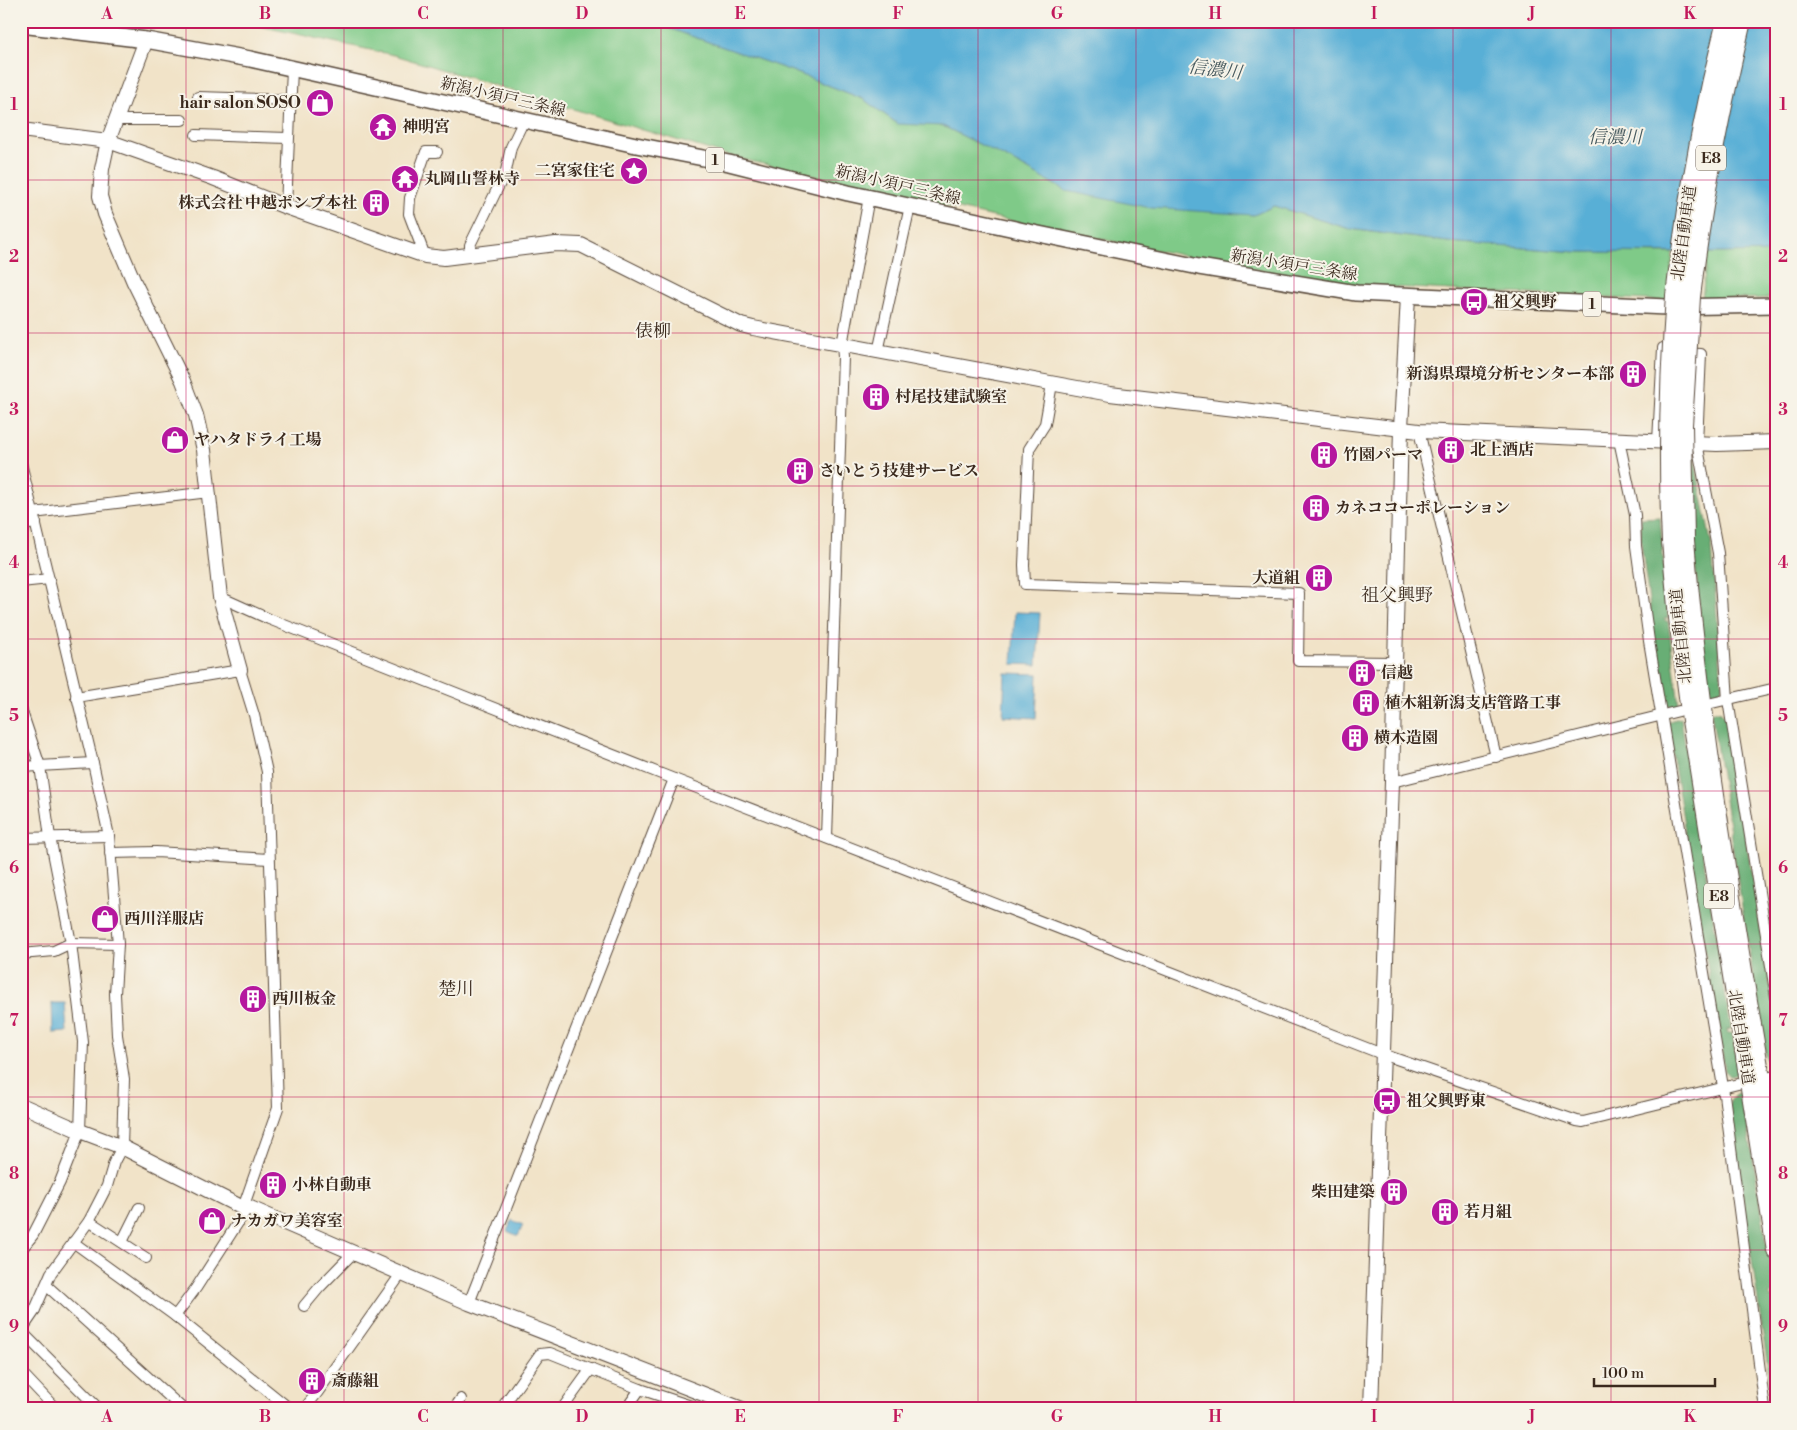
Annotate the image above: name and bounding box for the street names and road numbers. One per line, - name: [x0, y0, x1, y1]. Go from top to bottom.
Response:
- street label: 新潟小須戸三条線: [438, 73, 568, 121]
- road number: E8: [1696, 146, 1726, 170]
- road number: 1: [706, 148, 724, 172]
- street label: 新潟小須戸三条線: [833, 161, 963, 209]
- street label: 北陸自動車道: [1667, 184, 1701, 282]
- street label: 新潟小須戸三条線: [1229, 245, 1359, 285]
- road number: 1: [1583, 292, 1601, 316]
- street label: 北陸自動車道: [1666, 587, 1696, 685]
- road number: E8: [1704, 884, 1734, 908]
- street label: 北陸自動車道: [1724, 988, 1758, 1086]

